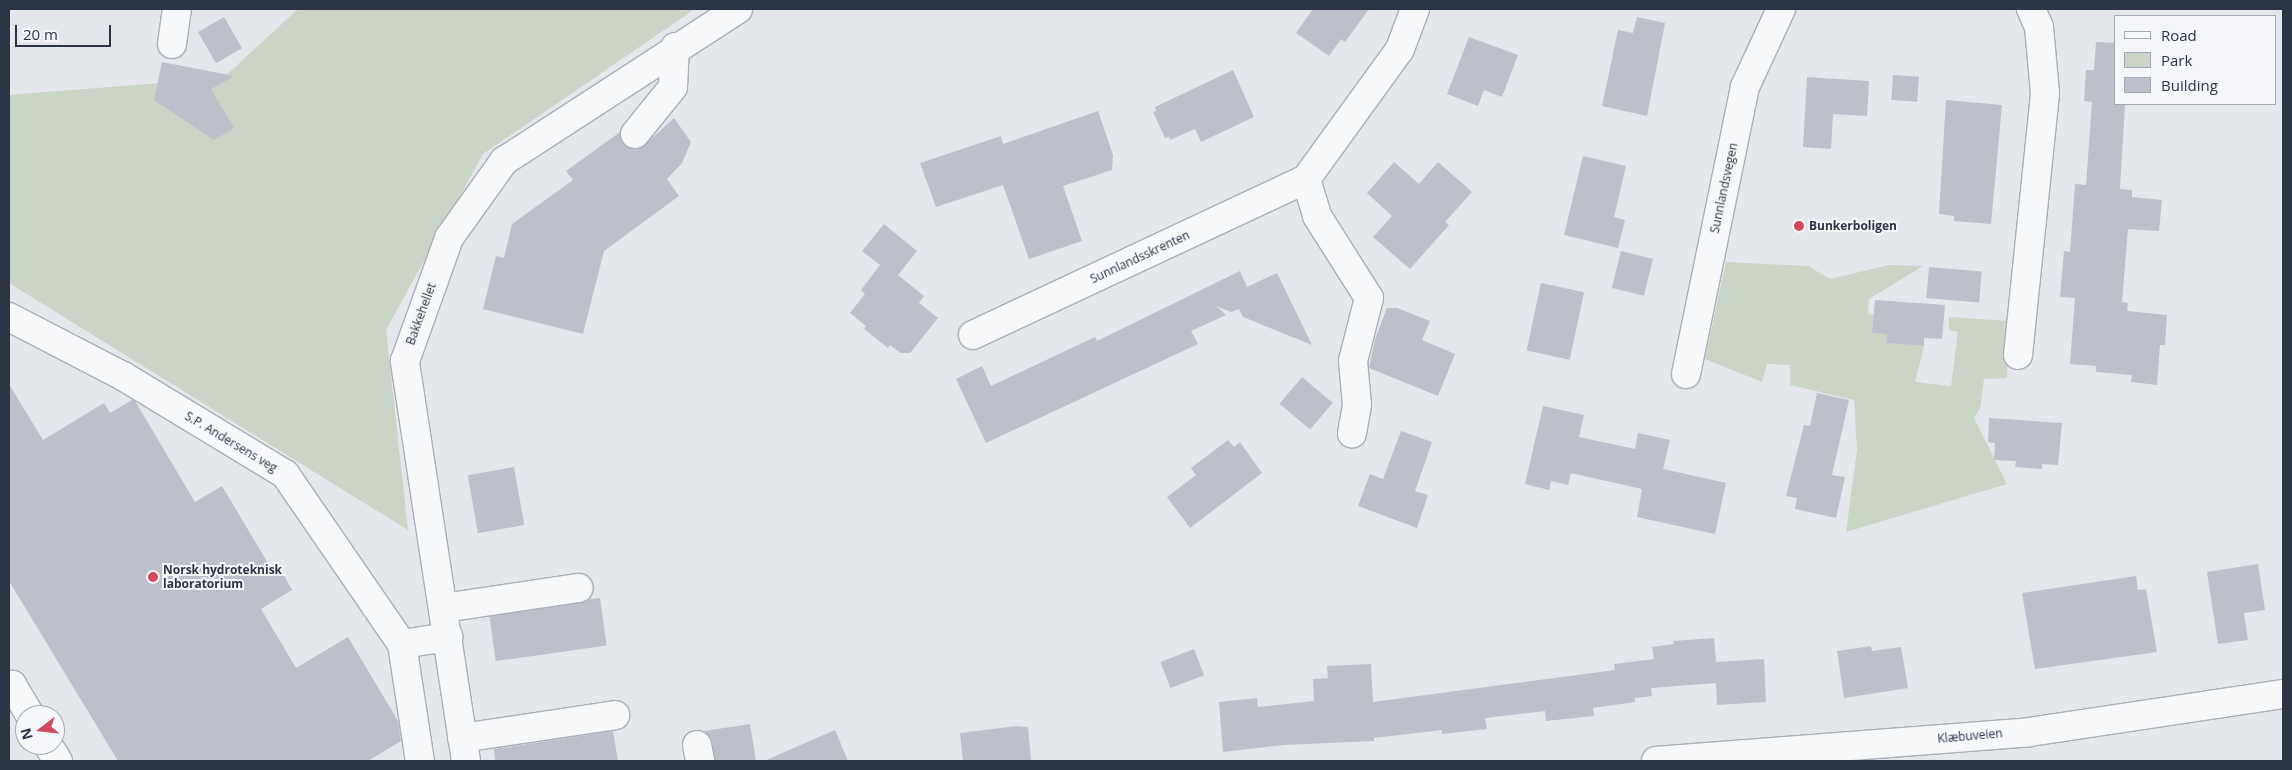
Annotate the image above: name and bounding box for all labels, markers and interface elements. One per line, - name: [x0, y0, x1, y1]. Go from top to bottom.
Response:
- scale bar: [18, 15, 114, 47]
- legend: [2114, 15, 2277, 105]
- text: 20 m: [23, 24, 58, 44]
- text: Road: [2161, 25, 2197, 45]
- text: Park: [2161, 50, 2192, 70]
- text: Building: [2161, 75, 2218, 95]
- street label: Sunnlandsvegen: [1707, 141, 1741, 235]
- place label: Bunkerboligen: [1809, 219, 1897, 233]
- marker: Bunkerboligen: [1793, 220, 1805, 232]
- street label: Sunnlandsskrenten: [1088, 228, 1192, 286]
- street label: Bakkehellet: [403, 281, 439, 347]
- street label: S.P. Andersens veg: [182, 409, 280, 475]
- place label: Norsk hydroteknisk laboratorium: [163, 563, 282, 591]
- marker: Norsk hydroteknisk laboratorium: [147, 571, 159, 583]
- north arrow: [15, 705, 65, 755]
- text: N: [15, 726, 37, 742]
- street label: Klæbuveien: [1937, 726, 2003, 746]

